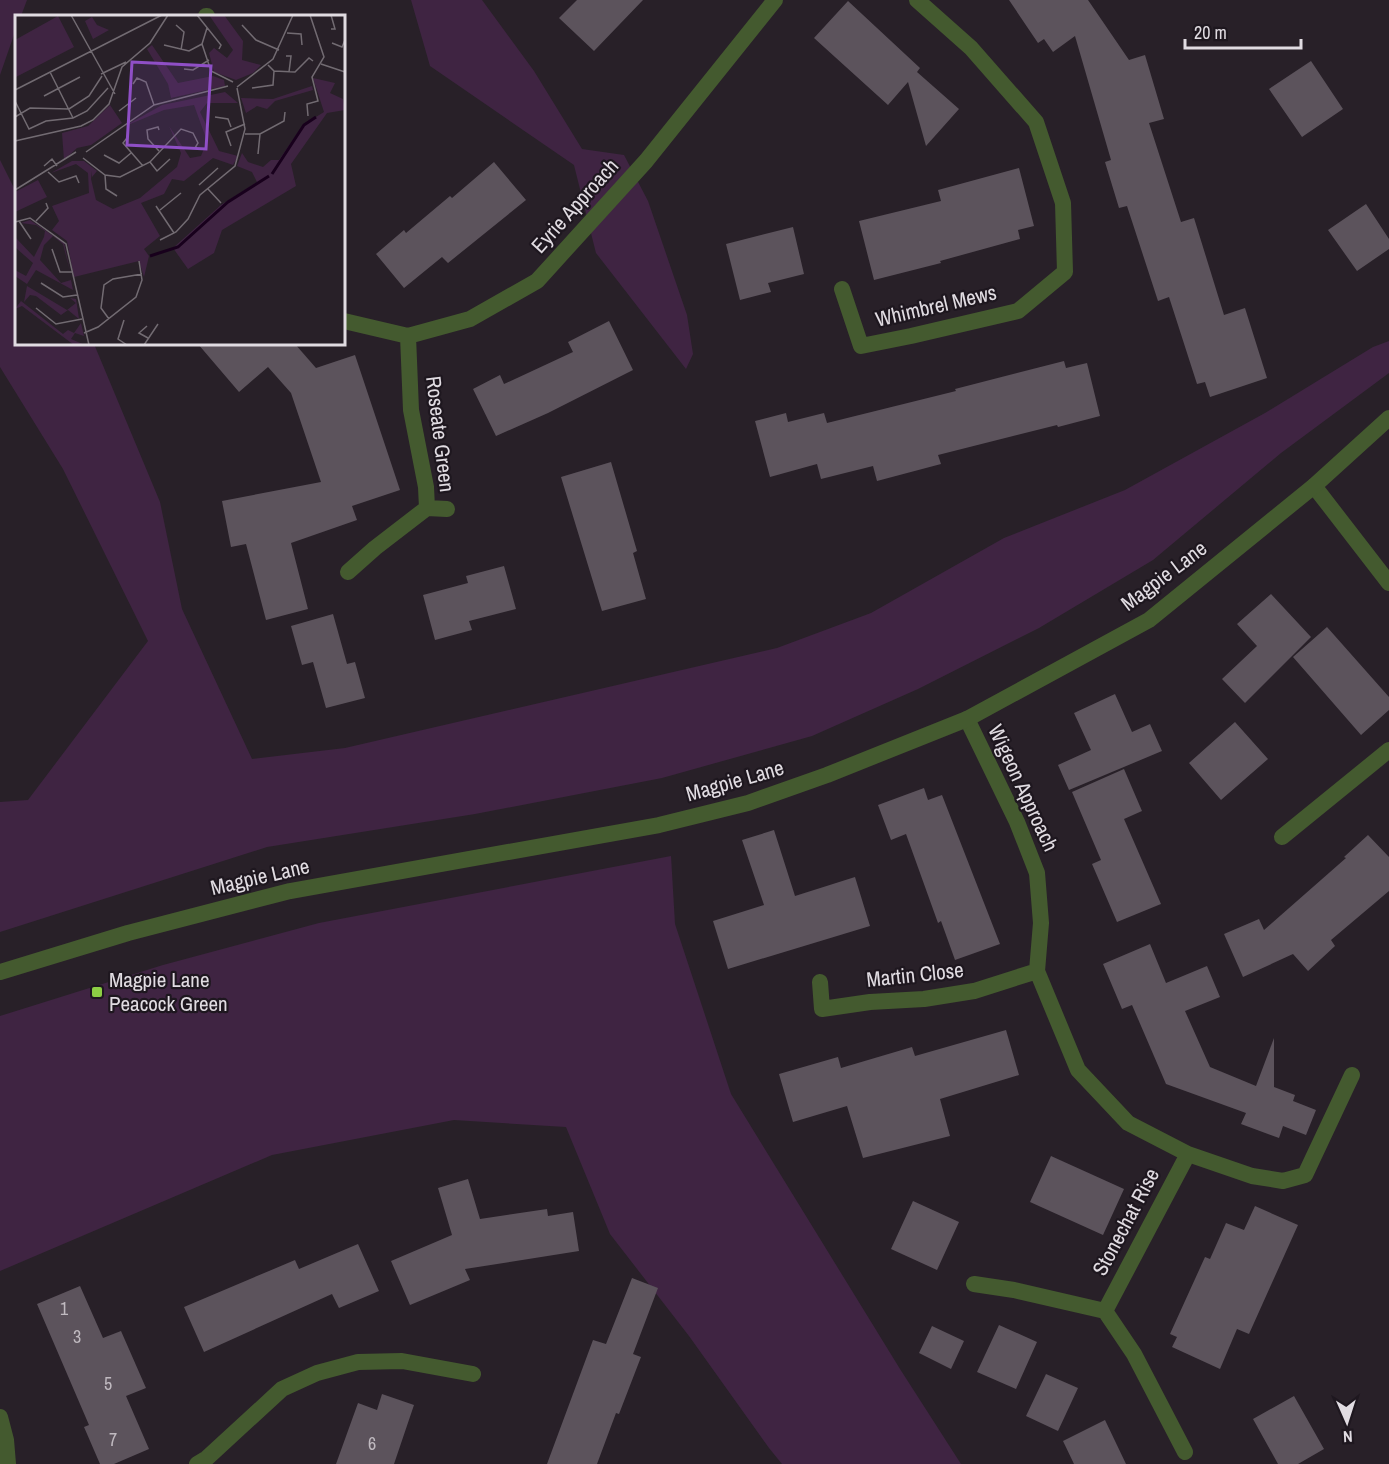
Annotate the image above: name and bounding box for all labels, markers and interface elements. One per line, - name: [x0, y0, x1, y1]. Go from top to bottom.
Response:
- scale bar: [1185, 12, 1300, 50]
- inset map: [15, 15, 345, 345]
- text: 20 m: [1194, 20, 1227, 45]
- street label: Eyrie Approach: [524, 152, 625, 259]
- street label: Whimbrel Mews: [872, 278, 999, 334]
- street label: Roseate Green: [419, 374, 462, 494]
- street label: Magpie Lane: [1115, 534, 1213, 617]
- street label: Wigeon Approach: [981, 720, 1066, 856]
- street label: Magpie Lane: [683, 753, 787, 808]
- street label: Magpie Lane: [208, 851, 312, 902]
- street label: Martin Close: [865, 955, 965, 994]
- place label: Magpie Lane Peacock Green: [109, 965, 228, 1018]
- marker: Magpie Lane Peacock Green: [90, 985, 104, 999]
- street label: Stonechat Rise: [1085, 1163, 1166, 1281]
- house number: 1: [60, 1296, 69, 1321]
- house number: 3: [73, 1324, 81, 1349]
- house number: 5: [104, 1371, 112, 1396]
- north arrow: [1317, 1392, 1377, 1452]
- text: N: [1342, 1426, 1353, 1448]
- house number: 7: [109, 1427, 117, 1452]
- house number: 6: [368, 1431, 376, 1456]

